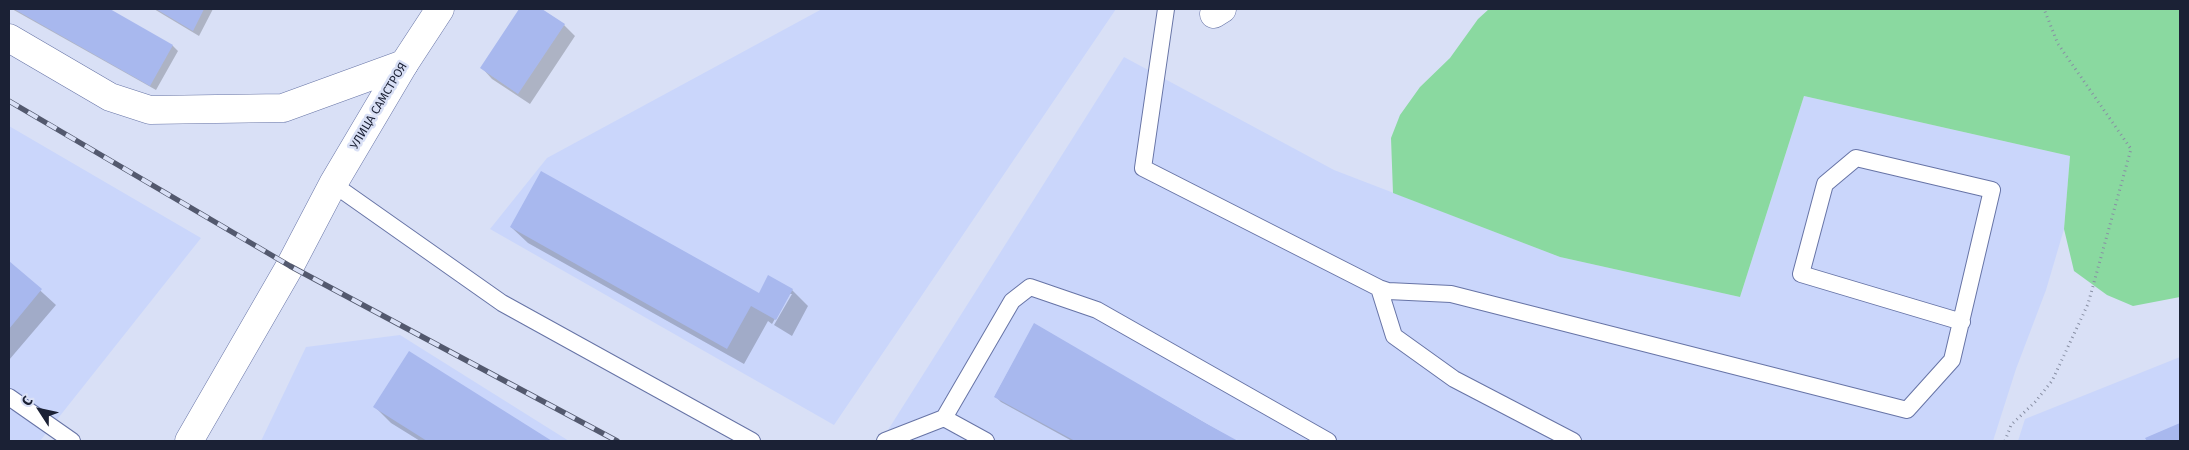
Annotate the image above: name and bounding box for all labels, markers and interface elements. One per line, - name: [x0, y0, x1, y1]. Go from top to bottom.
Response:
- street label: УЛИЦА САМСТРОЯ: [347, 60, 411, 152]
- north arrow: [15, 385, 65, 435]
- text: С: [18, 393, 37, 409]

